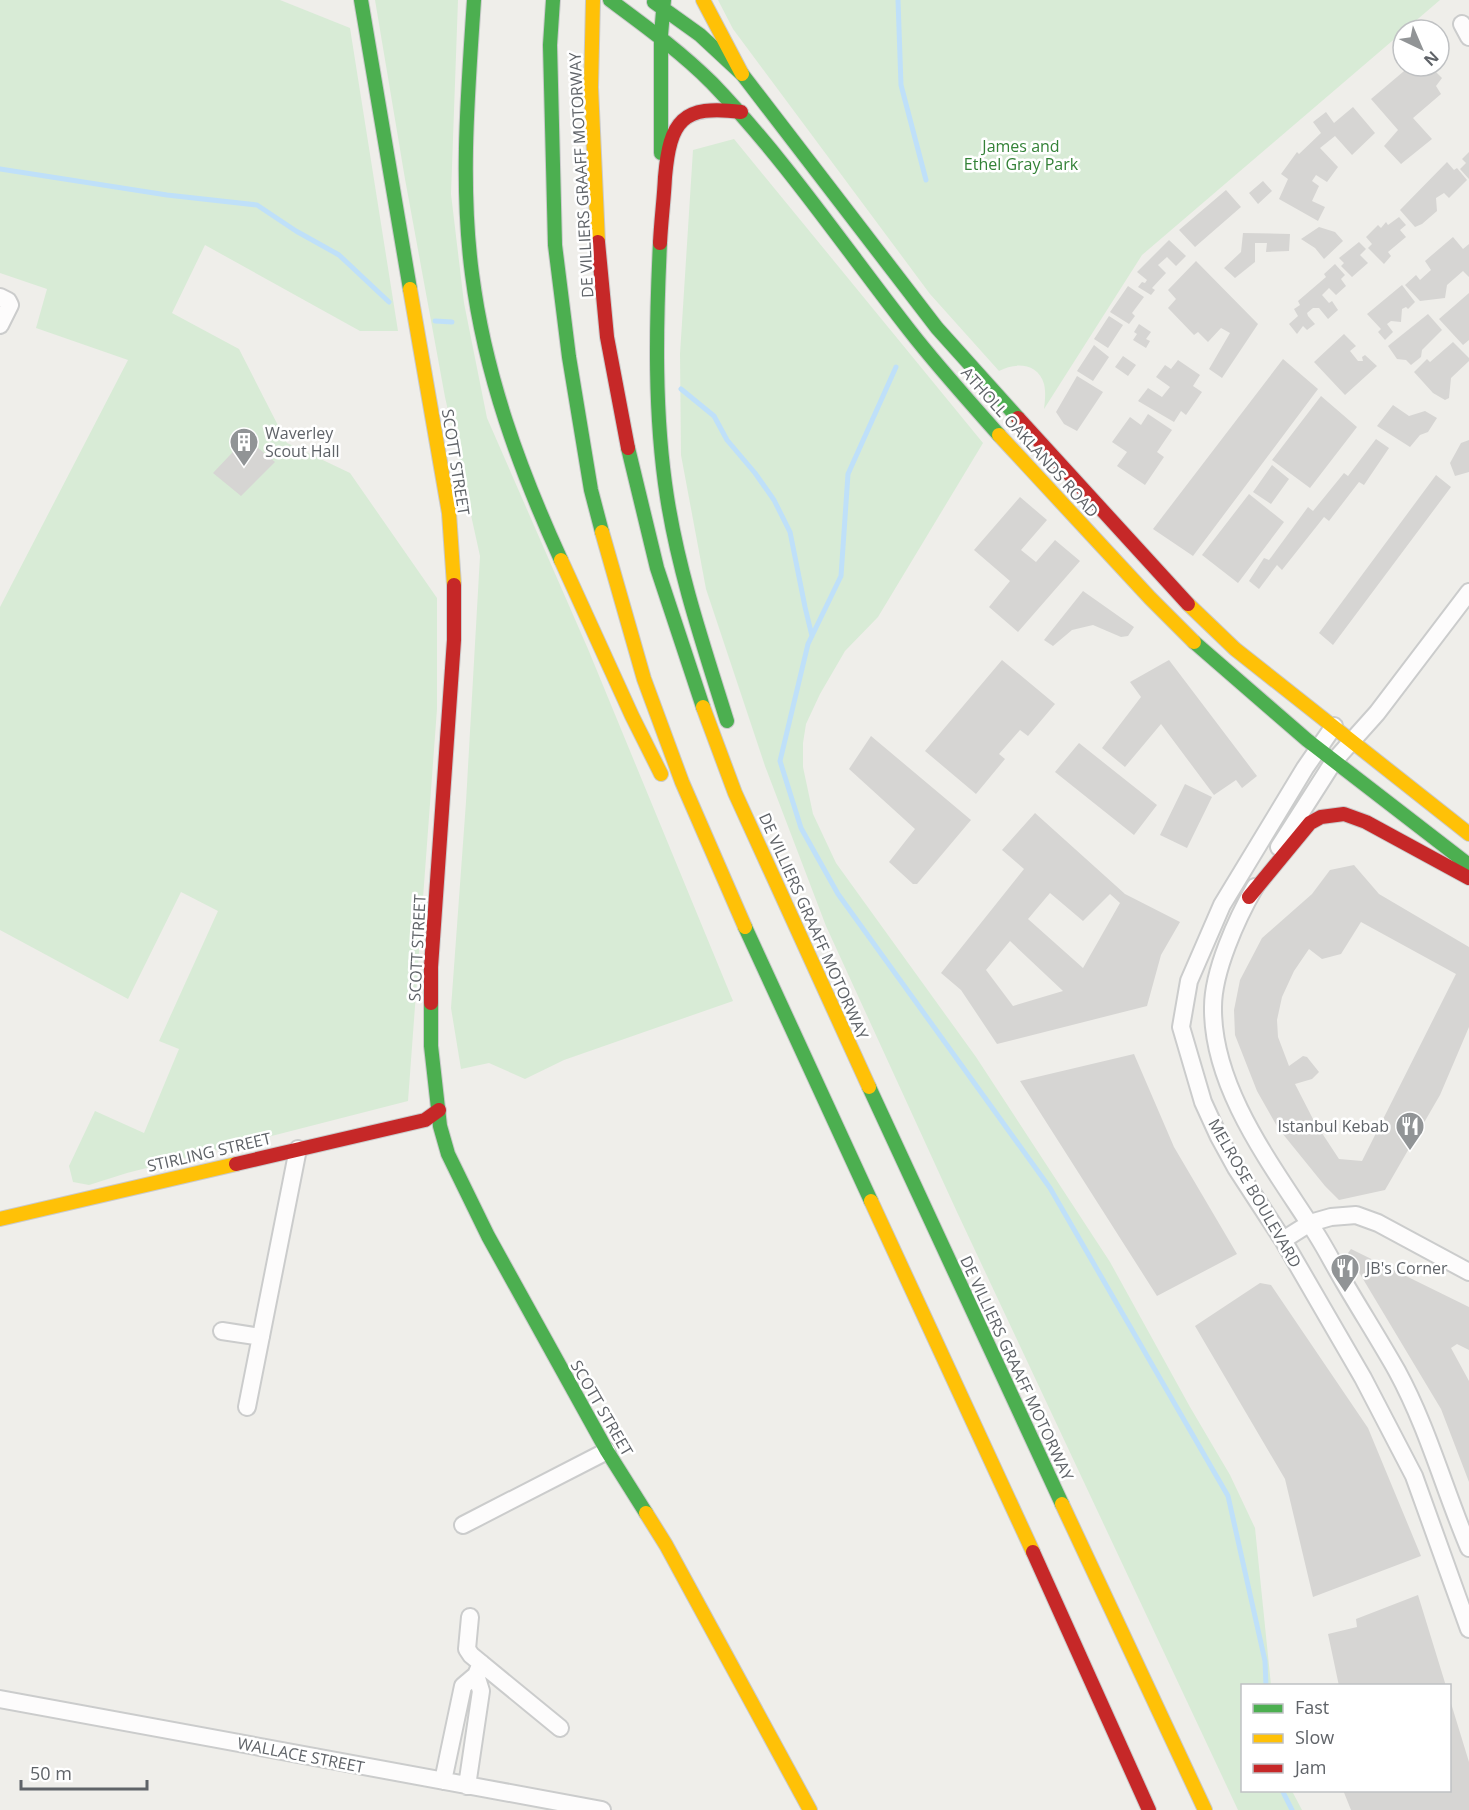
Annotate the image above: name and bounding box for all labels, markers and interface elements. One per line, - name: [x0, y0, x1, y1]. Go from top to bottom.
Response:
- north arrow: [1391, 18, 1451, 78]
- text: N: [1419, 46, 1444, 71]
- street label: DE VILLIERS GRAAFF MOTORWAY: [564, 52, 598, 298]
- park label: James and Ethel Gray Park: [964, 135, 1079, 175]
- street label: ATHOLL OAKLANDS ROAD: [956, 362, 1104, 522]
- street label: SCOTT STREET: [437, 407, 475, 517]
- place label: Waverley Scout Hall: [265, 422, 340, 462]
- building icon: Waverley Scout Hall: [228, 426, 260, 468]
- street label: DE VILLIERS GRAAFF MOTORWAY: [754, 809, 874, 1043]
- street label: SCOTT STREET: [403, 894, 431, 1002]
- restaurant icon: Istanbul Kebab: [1394, 1110, 1426, 1152]
- street label: MELROSE BOULEVARD: [1203, 1114, 1307, 1272]
- place label: Istanbul Kebab: [1277, 1115, 1389, 1137]
- street label: STIRLING STREET: [145, 1127, 273, 1177]
- street label: DE VILLIERS GRAAFF MOTORWAY: [955, 1252, 1079, 1484]
- restaurant icon: JB's Corner: [1329, 1252, 1361, 1294]
- place label: JB's Corner: [1364, 1257, 1448, 1279]
- street label: SCOTT STREET: [566, 1356, 638, 1460]
- legend: [1241, 1684, 1451, 1792]
- text: Fast: [1295, 1695, 1329, 1719]
- text: Slow: [1295, 1725, 1334, 1749]
- street label: WALLACE STREET: [236, 1732, 367, 1778]
- scale bar: [21, 1753, 147, 1791]
- text: Jam: [1293, 1755, 1327, 1779]
- text: 50 m: [30, 1761, 72, 1785]

